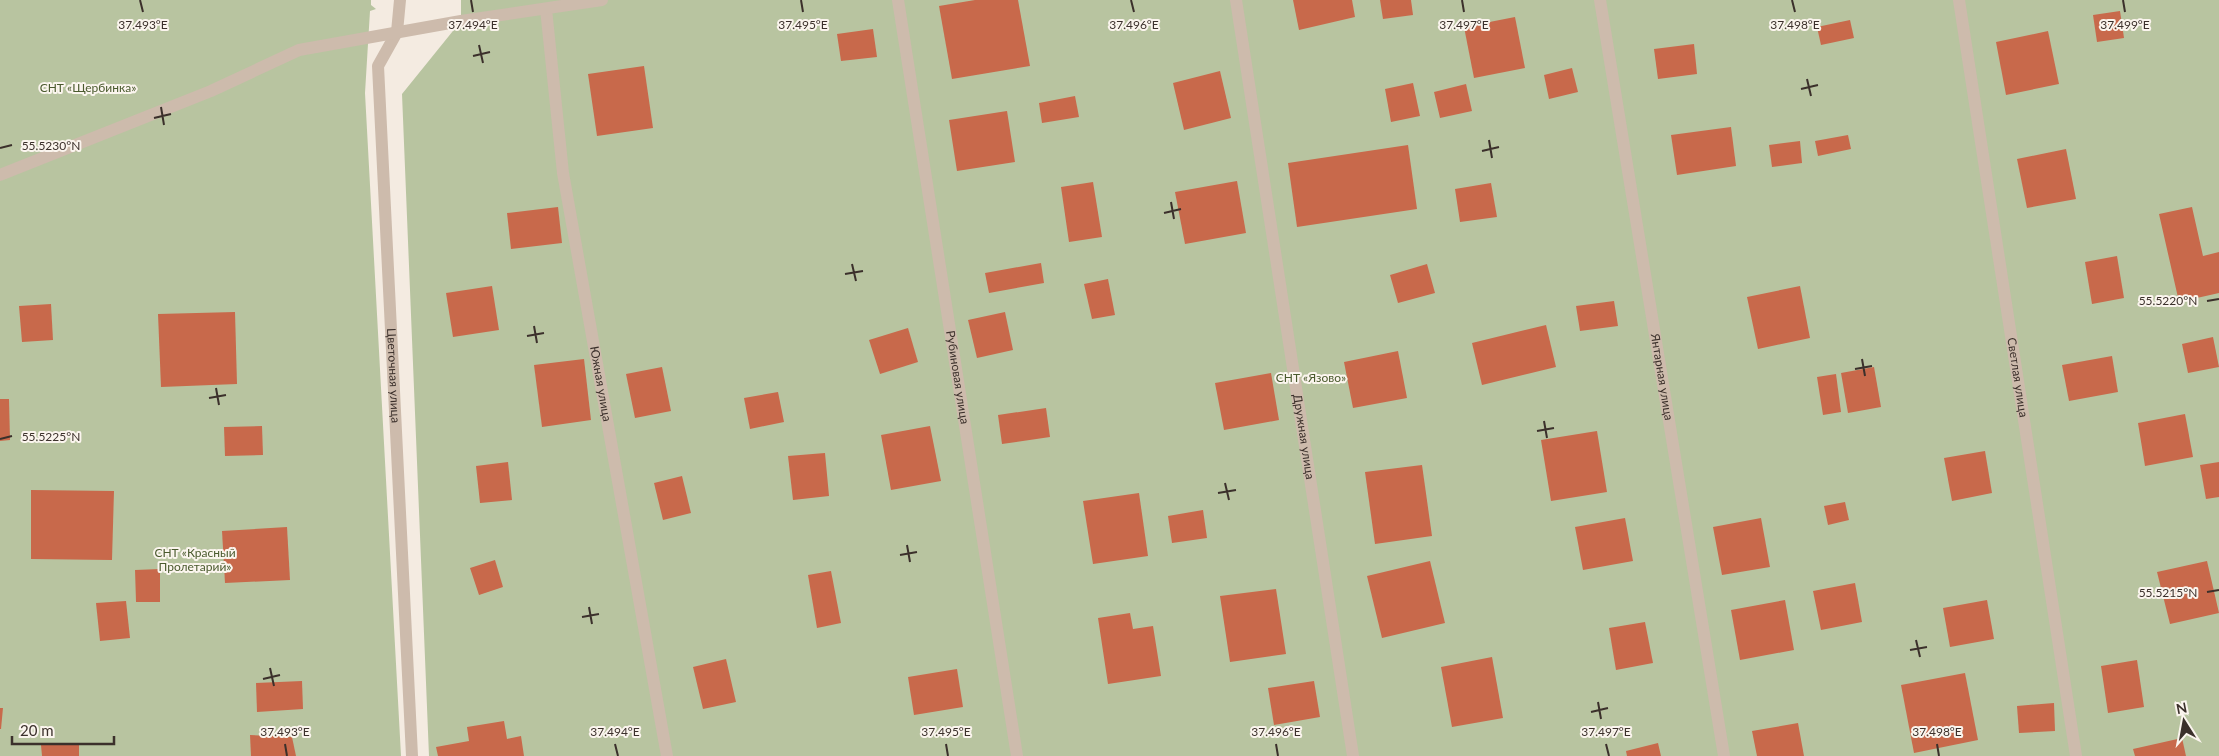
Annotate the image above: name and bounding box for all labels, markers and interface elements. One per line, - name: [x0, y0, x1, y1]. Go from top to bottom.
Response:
- text: 37.493°E: [118, 17, 168, 32]
- text: 37.494°E: [448, 17, 498, 32]
- text: 37.495°E: [778, 17, 828, 32]
- text: 37.496°E: [1109, 17, 1159, 32]
- text: 37.497°E: [1439, 17, 1489, 32]
- text: 37.498°E: [1770, 17, 1820, 32]
- text: 37.499°E: [2100, 17, 2150, 32]
- park label: СНТ «Щербинка»: [40, 80, 136, 95]
- text: 55.5230°N: [22, 138, 80, 153]
- text: 55.5220°N: [2139, 293, 2197, 308]
- street label: Цветочная улица: [384, 328, 404, 423]
- street label: Рубиновая улица: [943, 329, 973, 425]
- street label: Янтарная улица: [1648, 331, 1677, 422]
- street label: Светлая улица: [2004, 337, 2031, 418]
- street label: Южная улица: [587, 345, 615, 423]
- park label: СНТ «Язово»: [1276, 370, 1346, 385]
- street label: Дружная улица: [1290, 393, 1318, 480]
- text: 55.5225°N: [22, 429, 80, 444]
- park label: СНТ «Красный Пролетарий»: [154, 545, 236, 574]
- text: 55.5215°N: [2139, 585, 2197, 600]
- north arrow: [2159, 696, 2209, 746]
- text: N: [2175, 698, 2188, 717]
- scale bar: [12, 714, 115, 746]
- text: 20 m: [20, 721, 54, 739]
- text: 37.493°E: [260, 724, 310, 739]
- text: 37.494°E: [590, 724, 640, 739]
- text: 37.495°E: [921, 724, 971, 739]
- text: 37.496°E: [1251, 724, 1301, 739]
- text: 37.497°E: [1581, 724, 1631, 739]
- text: 37.498°E: [1912, 724, 1962, 739]

